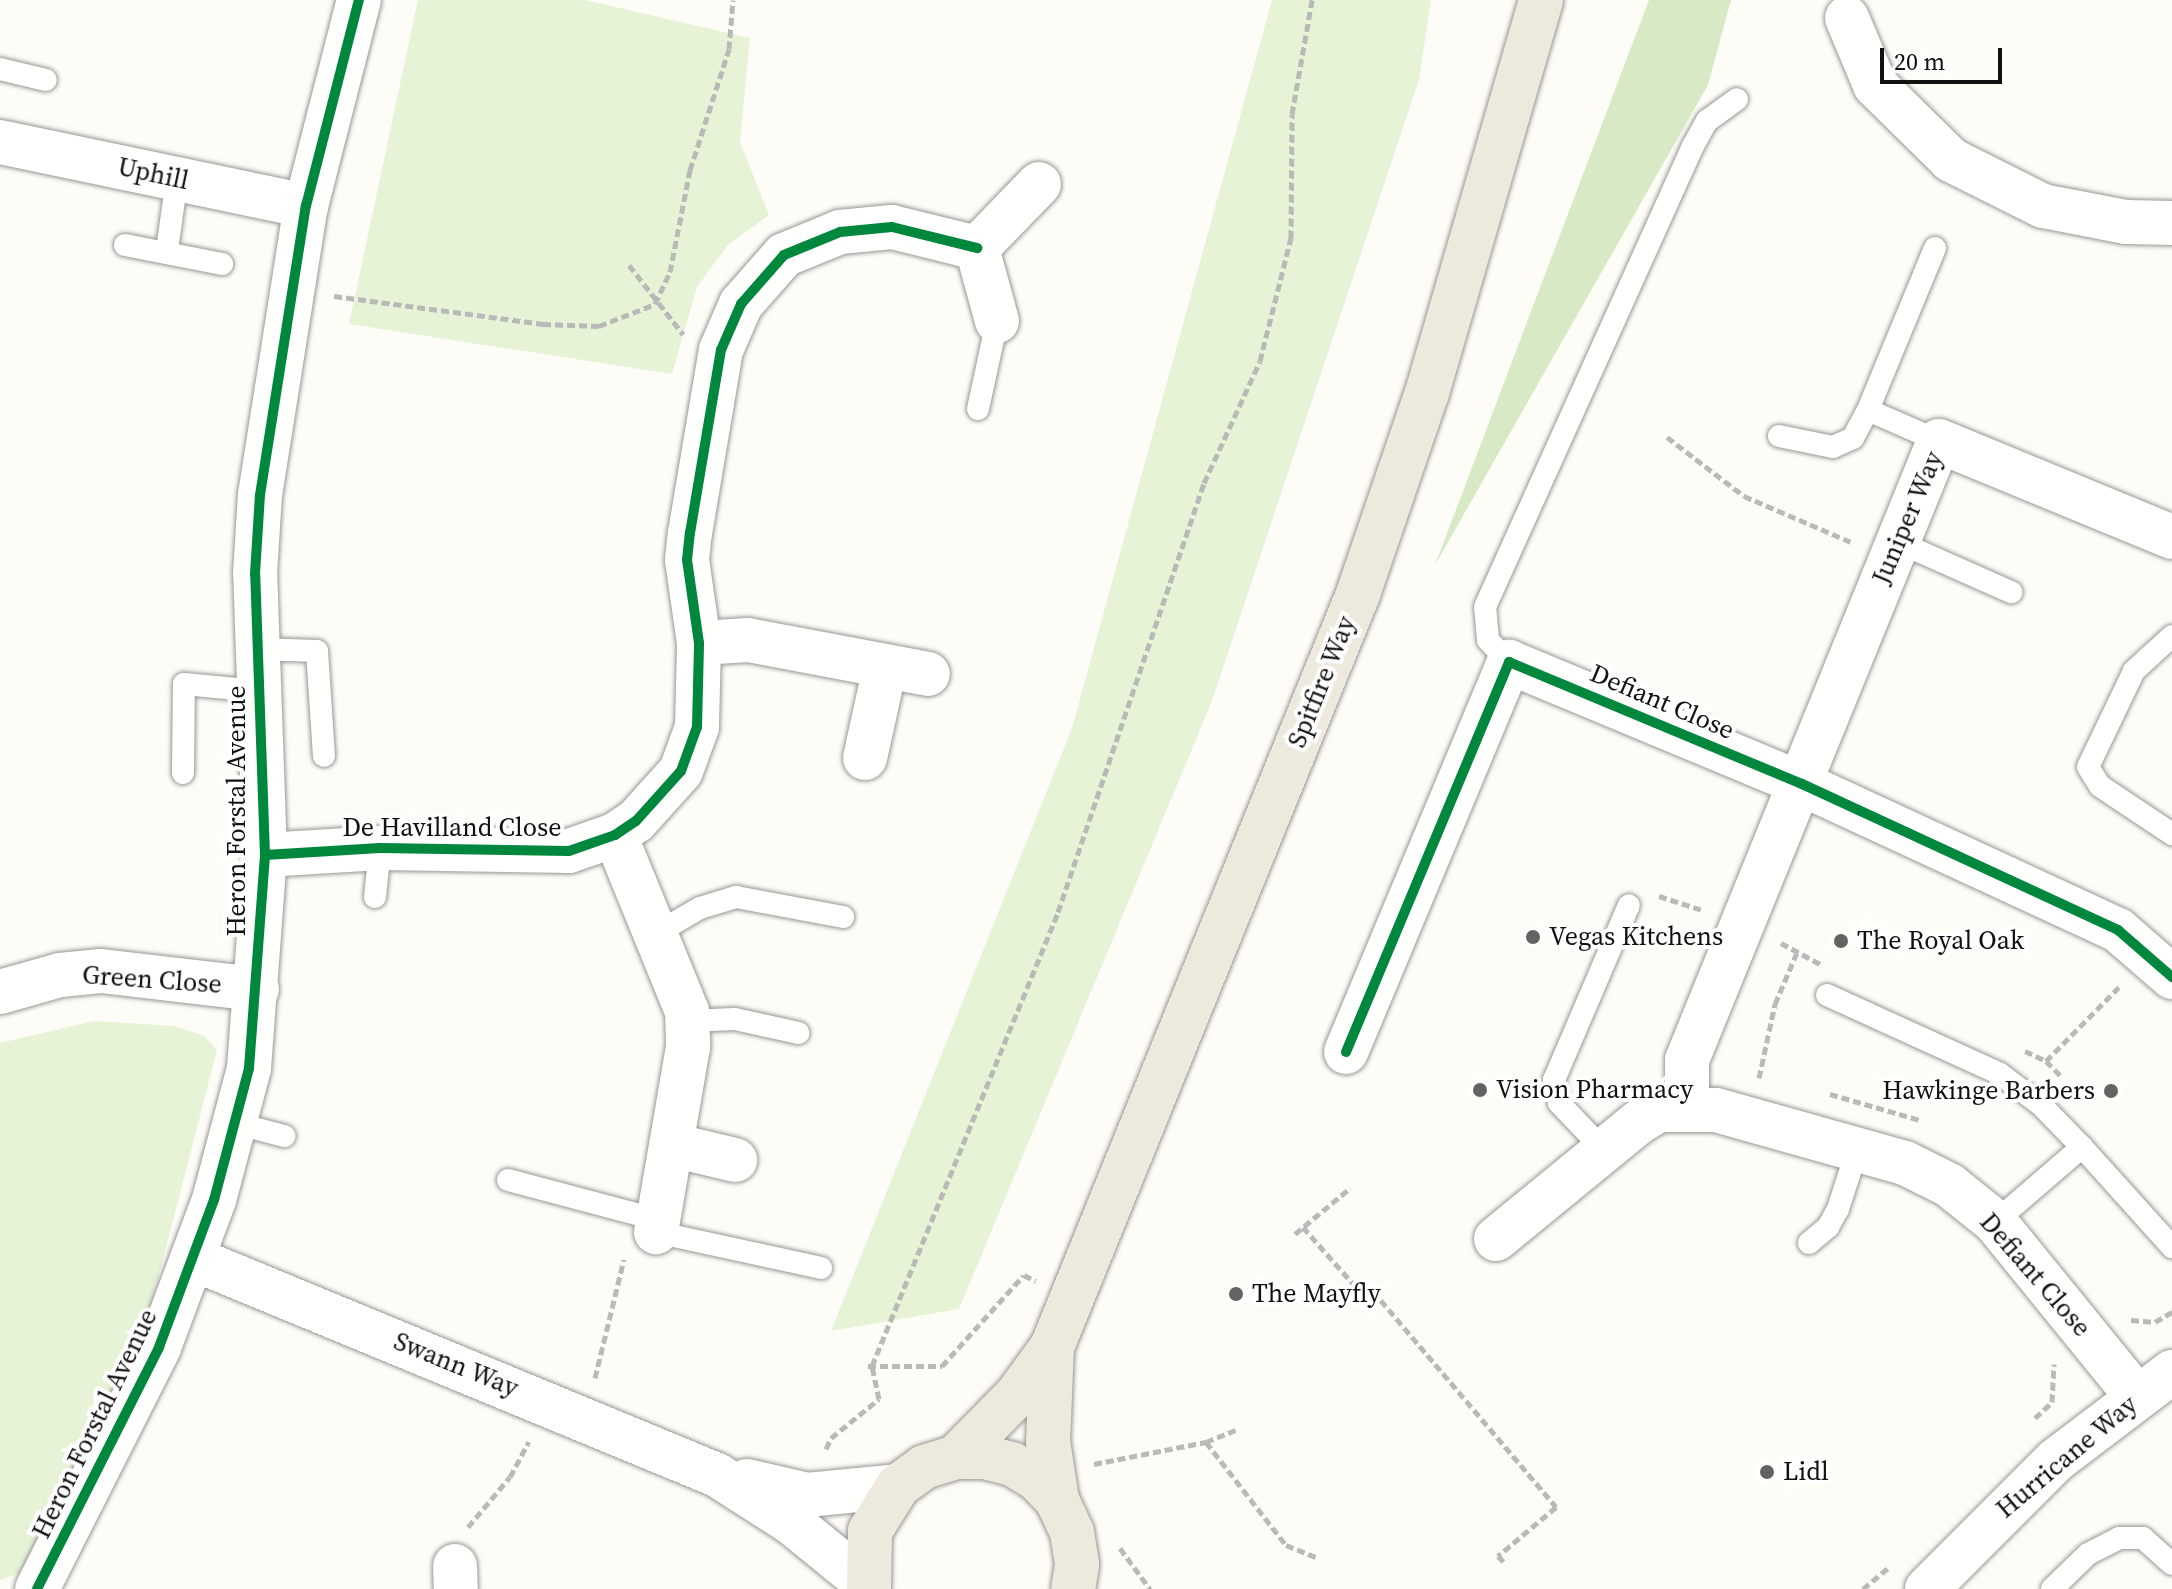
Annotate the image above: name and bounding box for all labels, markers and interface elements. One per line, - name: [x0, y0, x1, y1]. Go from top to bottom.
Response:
- scale bar: [1884, 32, 2006, 82]
- text: 20 m: [1894, 45, 1945, 78]
- street label: Uphill: [115, 151, 191, 197]
- street label: Juniper Way: [1866, 446, 1950, 590]
- street label: Spitfire Way: [1281, 611, 1363, 753]
- street label: Defiant Close: [1585, 658, 1739, 746]
- street label: Heron Forstal Avenue: [221, 685, 253, 937]
- street label: De Havilland Close: [342, 812, 562, 844]
- place label: Vegas Kitchens: [1549, 921, 1723, 953]
- place label: The Royal Oak: [1857, 925, 2024, 957]
- marker: Vegas Kitchens: [1524, 928, 1542, 946]
- marker: The Royal Oak: [1832, 932, 1850, 950]
- street label: Green Close: [81, 960, 223, 1000]
- place label: Vision Pharmacy: [1496, 1074, 1693, 1106]
- place label: Hawkinge Barbers: [1882, 1075, 2095, 1107]
- marker: Vision Pharmacy: [1471, 1081, 1489, 1099]
- marker: Hawkinge Barbers: [2102, 1082, 2120, 1100]
- street label: Defiant Close: [1973, 1207, 2097, 1343]
- place label: The Mayfly: [1252, 1278, 1381, 1310]
- marker: The Mayfly: [1227, 1285, 1245, 1303]
- street label: Heron Forstal Avenue: [26, 1304, 164, 1544]
- street label: Swann Way: [389, 1326, 523, 1404]
- street label: Hurricane Way: [1990, 1389, 2144, 1525]
- place label: Lidl: [1783, 1456, 1829, 1488]
- marker: Lidl: [1758, 1463, 1776, 1481]

